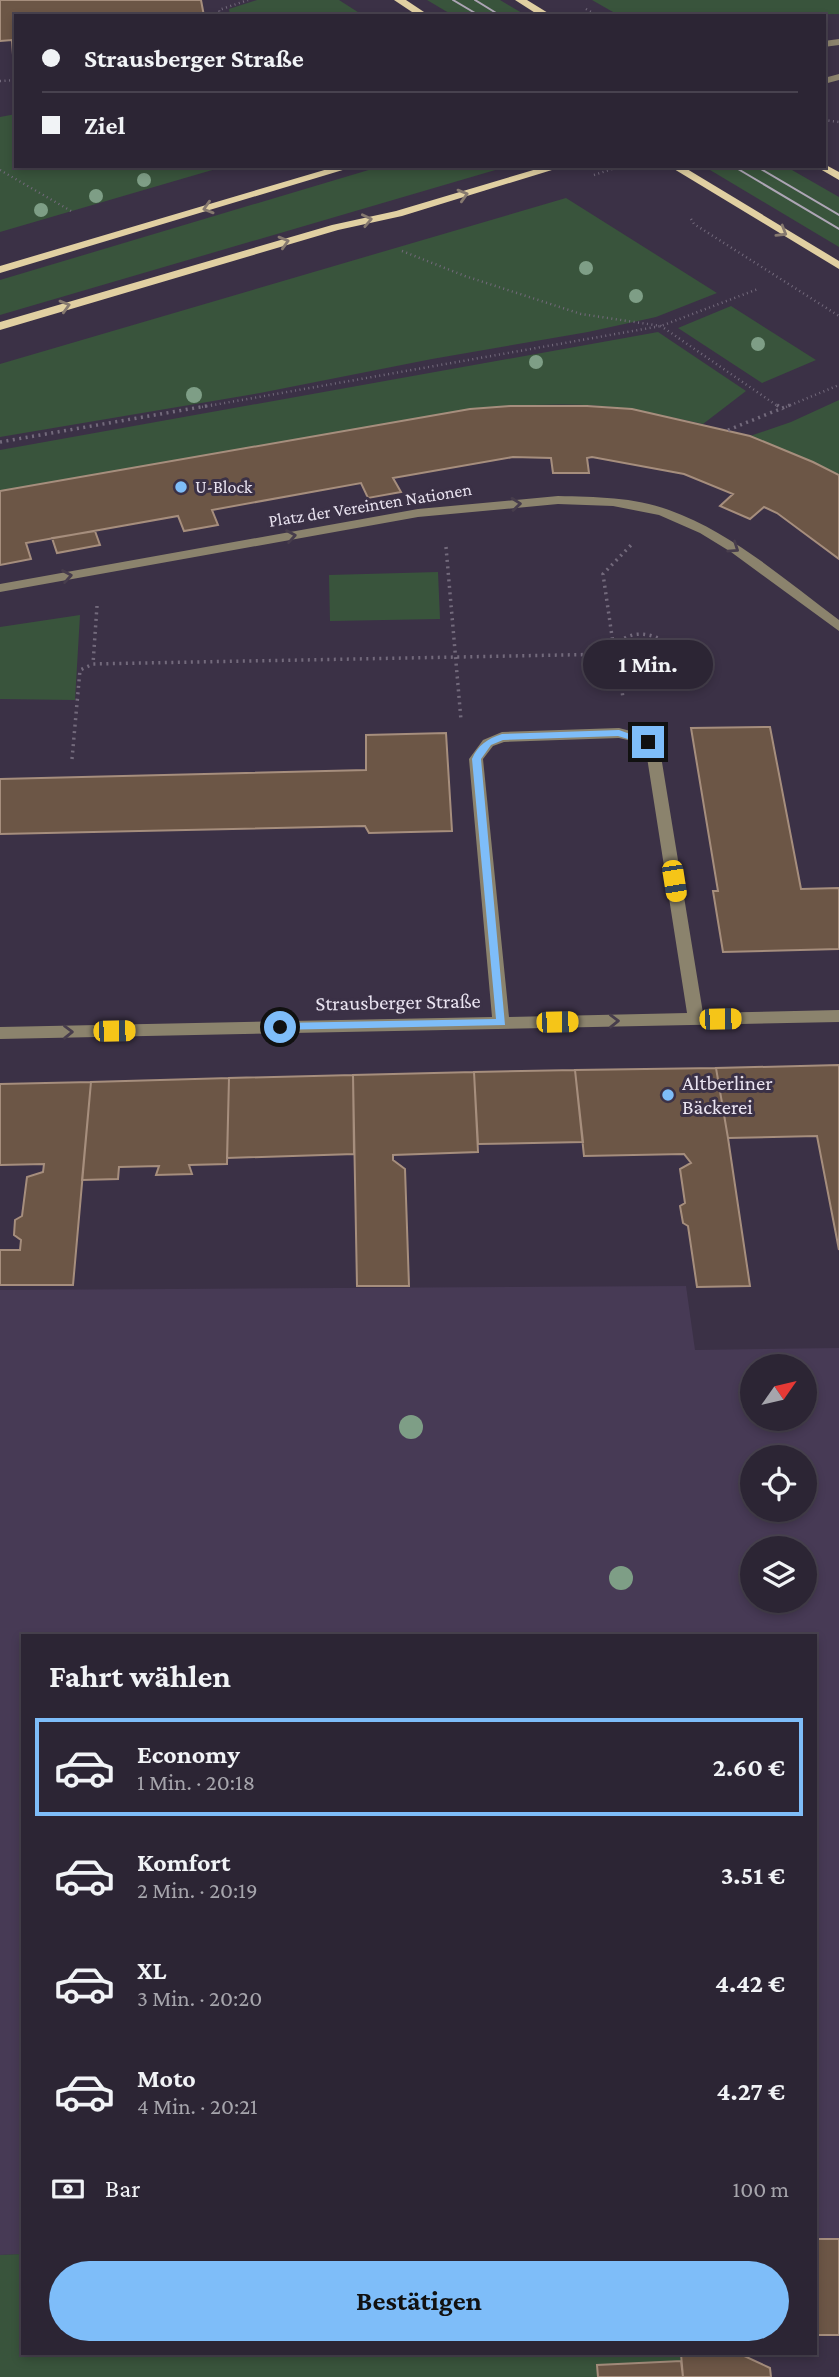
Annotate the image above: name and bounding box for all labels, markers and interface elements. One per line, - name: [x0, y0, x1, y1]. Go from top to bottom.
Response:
- text: Strausberger Straße: [84, 44, 304, 73]
- text: Ziel: [84, 111, 125, 140]
- one-way arrow: [457, 188, 469, 203]
- one-way arrow: [203, 200, 215, 215]
- one-way arrow: [361, 214, 373, 229]
- one-way arrow: [774, 223, 787, 236]
- one-way arrow: [278, 236, 290, 251]
- one-way arrow: [59, 300, 71, 315]
- place label: U-Block: [195, 477, 253, 497]
- marker: U-Block: [173, 479, 189, 495]
- street label: Platz der Vereinten Nationen: [267, 479, 473, 531]
- one-way arrow: [511, 497, 522, 512]
- one-way arrow: [285, 529, 297, 544]
- one-way arrow: [726, 540, 739, 553]
- one-way arrow: [61, 569, 73, 584]
- callout: 1 Min.: [583, 640, 713, 690]
- text: 1 Min.: [618, 651, 678, 677]
- route end: [632, 726, 664, 758]
- car: [661, 859, 688, 903]
- street label: Strausberger Straße: [315, 989, 481, 1015]
- car: [699, 1008, 742, 1030]
- route start: [264, 1011, 296, 1043]
- car: [536, 1011, 579, 1033]
- one-way arrow: [609, 1013, 620, 1028]
- car: [93, 1020, 136, 1042]
- one-way arrow: [63, 1024, 74, 1039]
- place label: Altberliner Bäckerei: [682, 1071, 773, 1119]
- marker: Altberliner Bäckerei: [660, 1087, 676, 1103]
- north arrow: [740, 1354, 817, 1432]
- map controls: [740, 1354, 817, 1613]
- button: locate: [740, 1445, 817, 1522]
- button: layers: [740, 1536, 817, 1613]
- text: Fahrt wählen: [49, 1658, 231, 1694]
- icon: car: [53, 1736, 116, 1799]
- text: Economy: [137, 1740, 240, 1769]
- text: 2.60 €: [713, 1753, 785, 1782]
- text: 1 Min. · 20:18: [137, 1769, 255, 1795]
- icon: car: [53, 1844, 116, 1907]
- text: Komfort: [137, 1848, 230, 1877]
- text: 3.51 €: [721, 1861, 785, 1890]
- text: 2 Min. · 20:19: [137, 1877, 258, 1903]
- icon: car: [53, 1952, 116, 2015]
- text: XL: [137, 1956, 166, 1985]
- text: 4.42 €: [715, 1969, 785, 1998]
- text: 3 Min. · 20:20: [137, 1985, 262, 2011]
- icon: car: [53, 2060, 116, 2123]
- text: Moto: [137, 2064, 196, 2093]
- text: 4.27 €: [716, 2077, 785, 2106]
- text: 4 Min. · 20:21: [137, 2093, 258, 2119]
- icon: cash: [49, 2170, 87, 2208]
- text: Bar: [105, 2174, 141, 2203]
- text: 100 m: [733, 2176, 789, 2202]
- button: Bestätigen: [49, 2261, 789, 2341]

